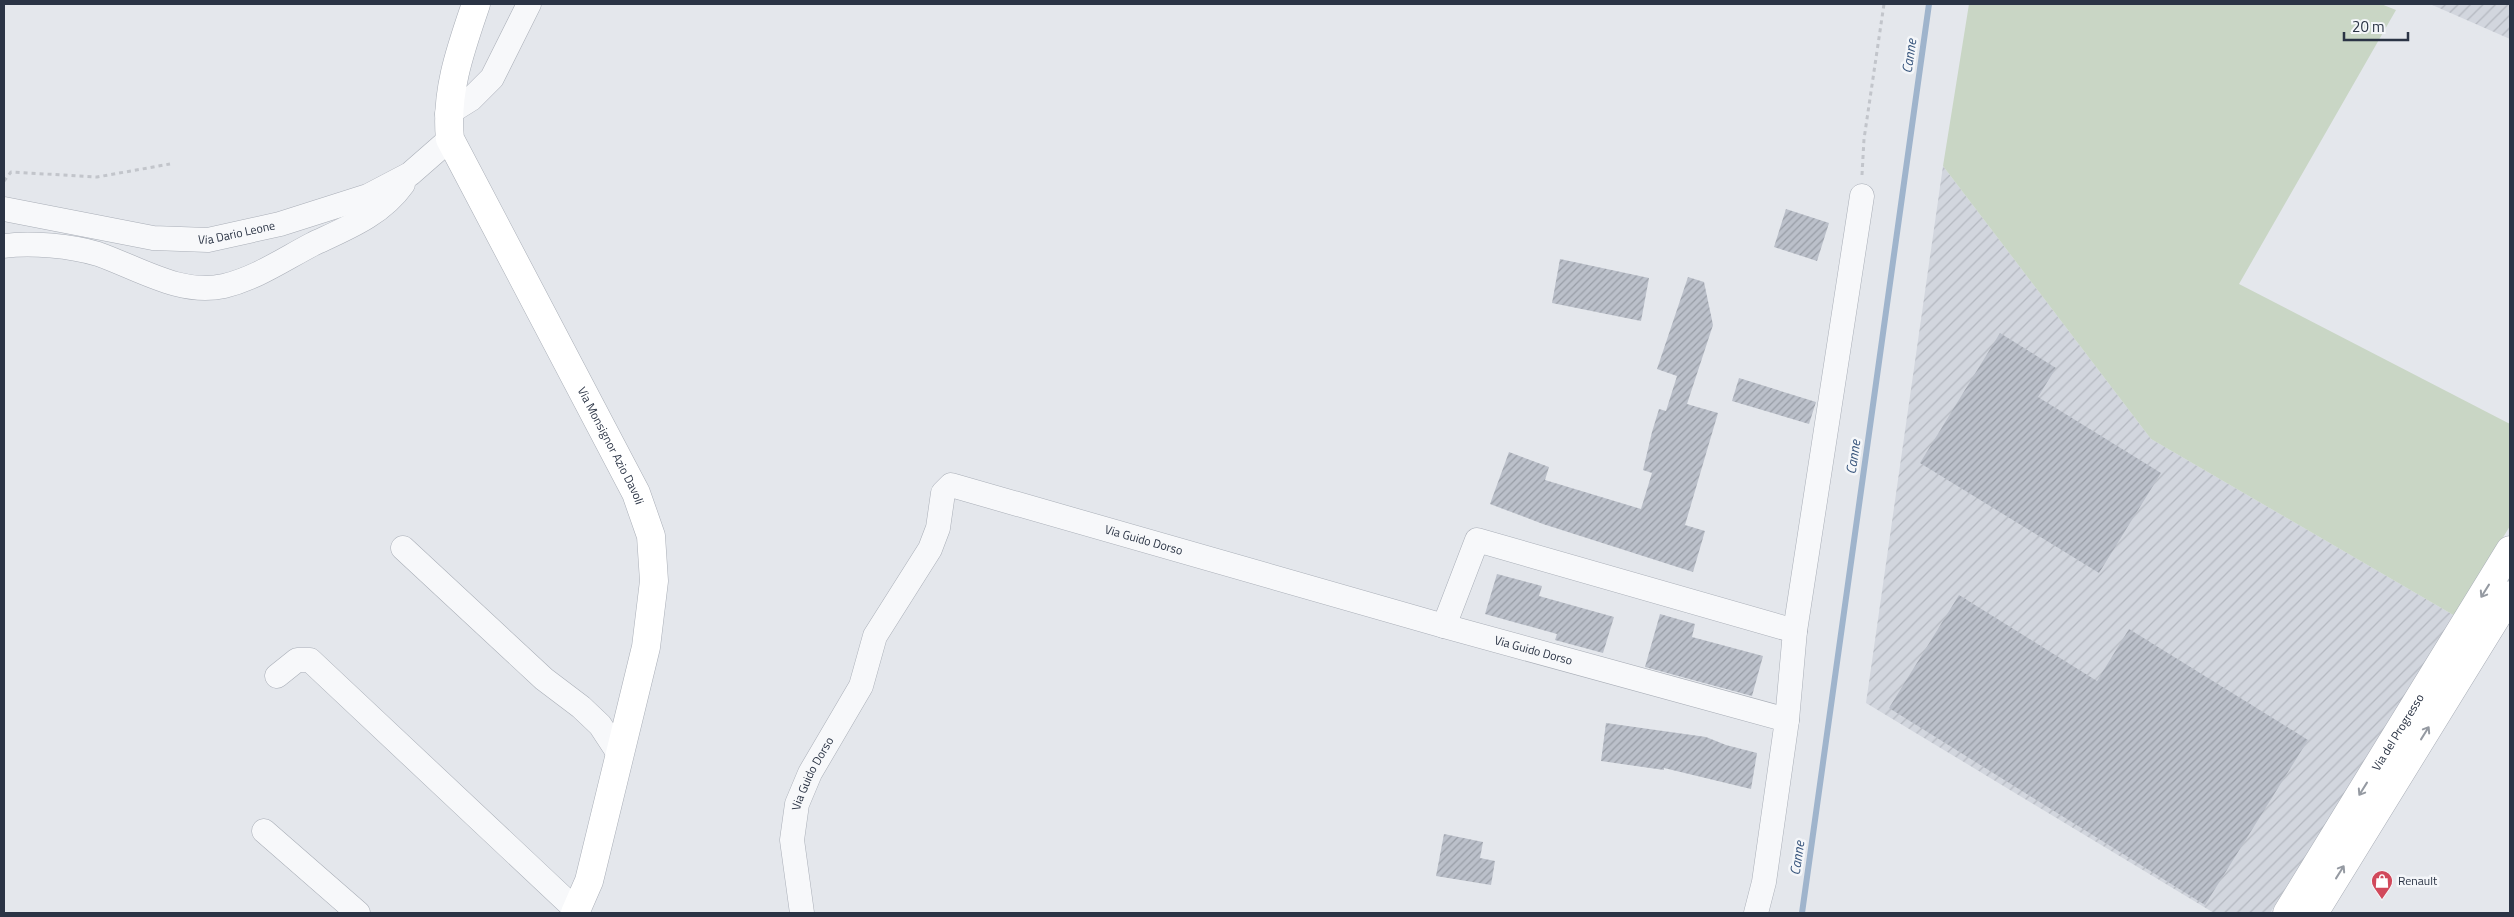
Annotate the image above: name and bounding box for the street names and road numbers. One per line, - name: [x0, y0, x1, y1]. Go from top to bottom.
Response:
- street label: Via Dario Leone: [198, 215, 277, 249]
- street label: Via Monsignor Azio Davoli: [573, 383, 649, 507]
- street label: Via Guido Dorso: [1103, 519, 1185, 560]
- street label: Via Guido Dorso: [1492, 630, 1575, 670]
- street label: Via del Progresso: [2367, 690, 2429, 774]
- street label: Via Guido Dorso: [786, 733, 838, 811]

